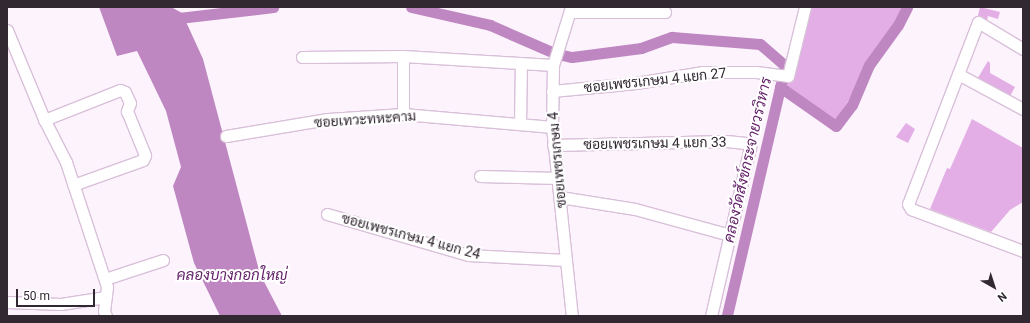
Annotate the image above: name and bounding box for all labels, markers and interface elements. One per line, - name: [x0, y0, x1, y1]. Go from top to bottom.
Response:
- street label: ซอยเพชรเกษม 4 แยก 27: [583, 64, 727, 96]
- water label: คลองวัดสังข์กระจายวรวิหาร: [720, 76, 776, 244]
- street label: ซอยเทวะทหะคาม: [313, 107, 417, 131]
- street label: ซอยเพชรเกษม 4: [544, 111, 570, 209]
- street label: ซอยเพชรเกษม 4 แยก 33: [583, 133, 727, 153]
- street label: ซอยเพชรเกษม 4 แยก 24: [340, 209, 482, 263]
- water label: คลองบางกอกใหญ่: [176, 267, 288, 285]
- north arrow: [974, 267, 1014, 307]
- scale bar: [18, 281, 97, 307]
- text: 50 m: [23, 289, 50, 303]
- text: N: [995, 289, 1009, 304]

